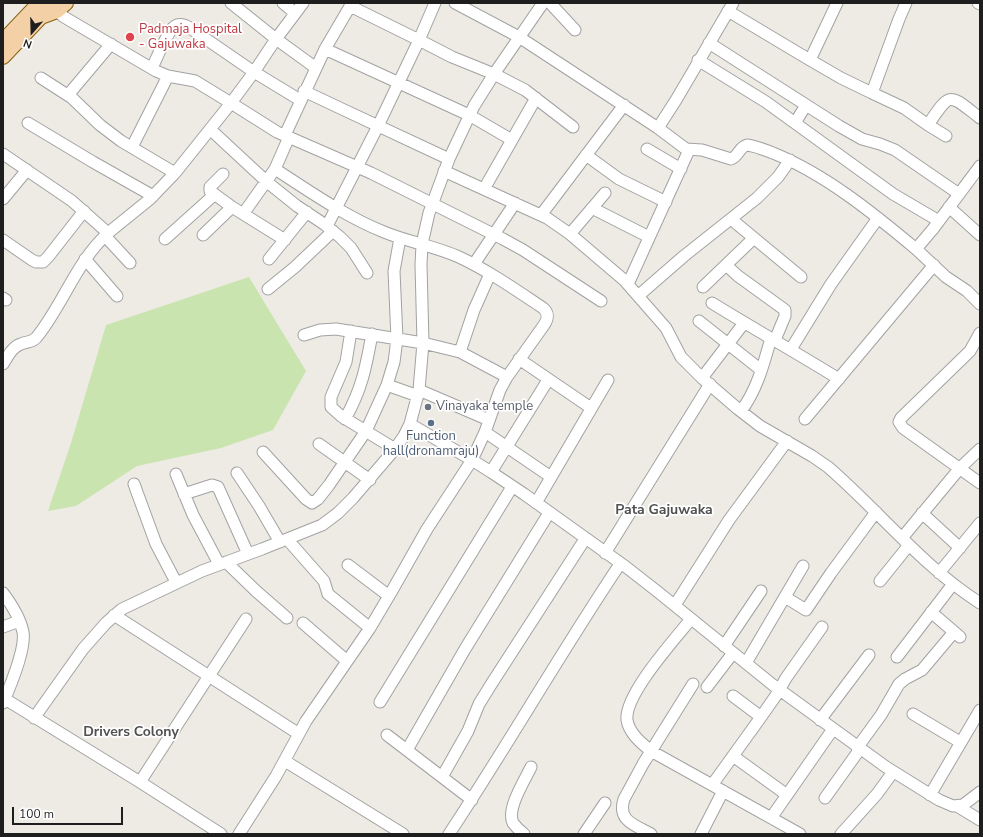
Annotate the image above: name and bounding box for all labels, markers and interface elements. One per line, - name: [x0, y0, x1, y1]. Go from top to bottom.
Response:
- north arrow: [12, 12, 52, 52]
- place label: Padmaja Hospital - Gajuwaka: [139, 22, 242, 53]
- marker: Padmaja Hospital - Gajuwaka: [124, 31, 136, 43]
- text: N: [21, 35, 34, 52]
- place label: Vinayaka temple: [436, 399, 533, 415]
- marker: Vinayaka temple: [423, 402, 433, 412]
- marker: Function hall(dronamraju): [426, 418, 436, 428]
- place label: Function hall(dronamraju): [383, 429, 479, 460]
- district label: Pata Gajuwaka: [615, 503, 713, 519]
- district label: Drivers Colony: [83, 725, 179, 741]
- scale bar: [14, 799, 125, 825]
- text: 100 m: [19, 806, 54, 822]

